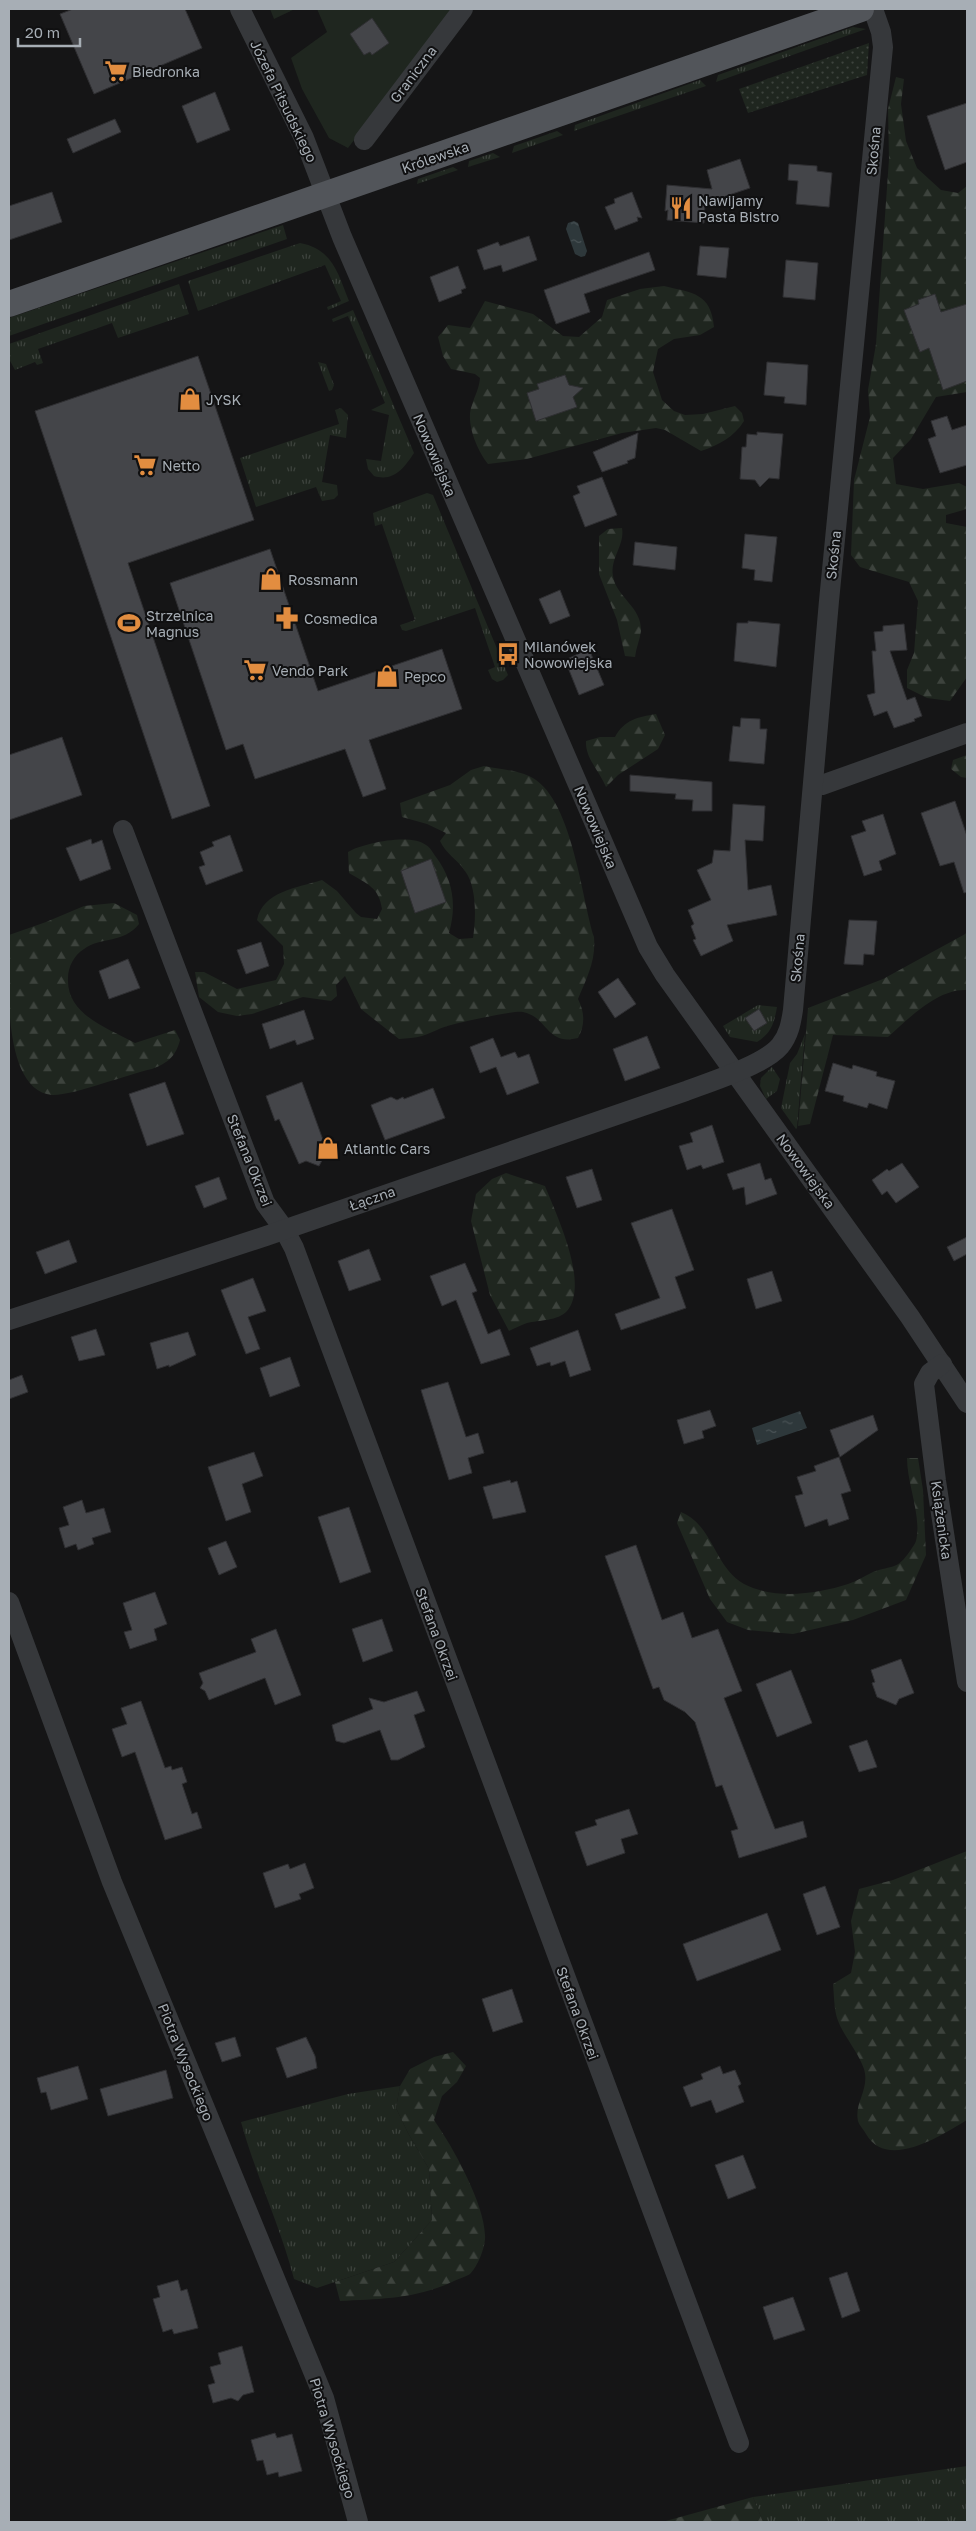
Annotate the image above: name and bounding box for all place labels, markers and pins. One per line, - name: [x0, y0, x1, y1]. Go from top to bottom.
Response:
- supermarket icon: Biedronka: [103, 58, 129, 84]
- place label: Biedronka: [132, 63, 200, 80]
- place label: Nawijamy Pasta Bistro: [698, 192, 779, 225]
- restaurant icon: Nawijamy Pasta Bistro: [668, 195, 694, 221]
- shop icon: JYSK: [177, 386, 203, 412]
- place label: JYSK: [206, 391, 241, 408]
- supermarket icon: Netto: [132, 452, 158, 478]
- place label: Netto: [162, 457, 200, 474]
- shop icon: Rossmann: [258, 566, 284, 592]
- place label: Rossmann: [288, 571, 358, 588]
- pharmacy icon: Cosmedica: [274, 605, 300, 631]
- place label: Strzelnica Magnus: [146, 607, 214, 640]
- sports icon: Strzelnica Magnus: [116, 610, 142, 636]
- place label: Cosmedica: [304, 610, 378, 627]
- place label: Milanówek Nowowiejska: [524, 638, 612, 671]
- bus stop icon: Milanówek Nowowiejska: [495, 641, 521, 667]
- supermarket icon: Vendo Park: [242, 657, 268, 683]
- place label: Vendo Park: [272, 662, 348, 679]
- shop icon: Pepco: [374, 663, 400, 689]
- place label: Pepco: [404, 668, 446, 685]
- shop icon: Atlantic Cars: [315, 1135, 341, 1161]
- place label: Atlantic Cars: [344, 1140, 430, 1157]

